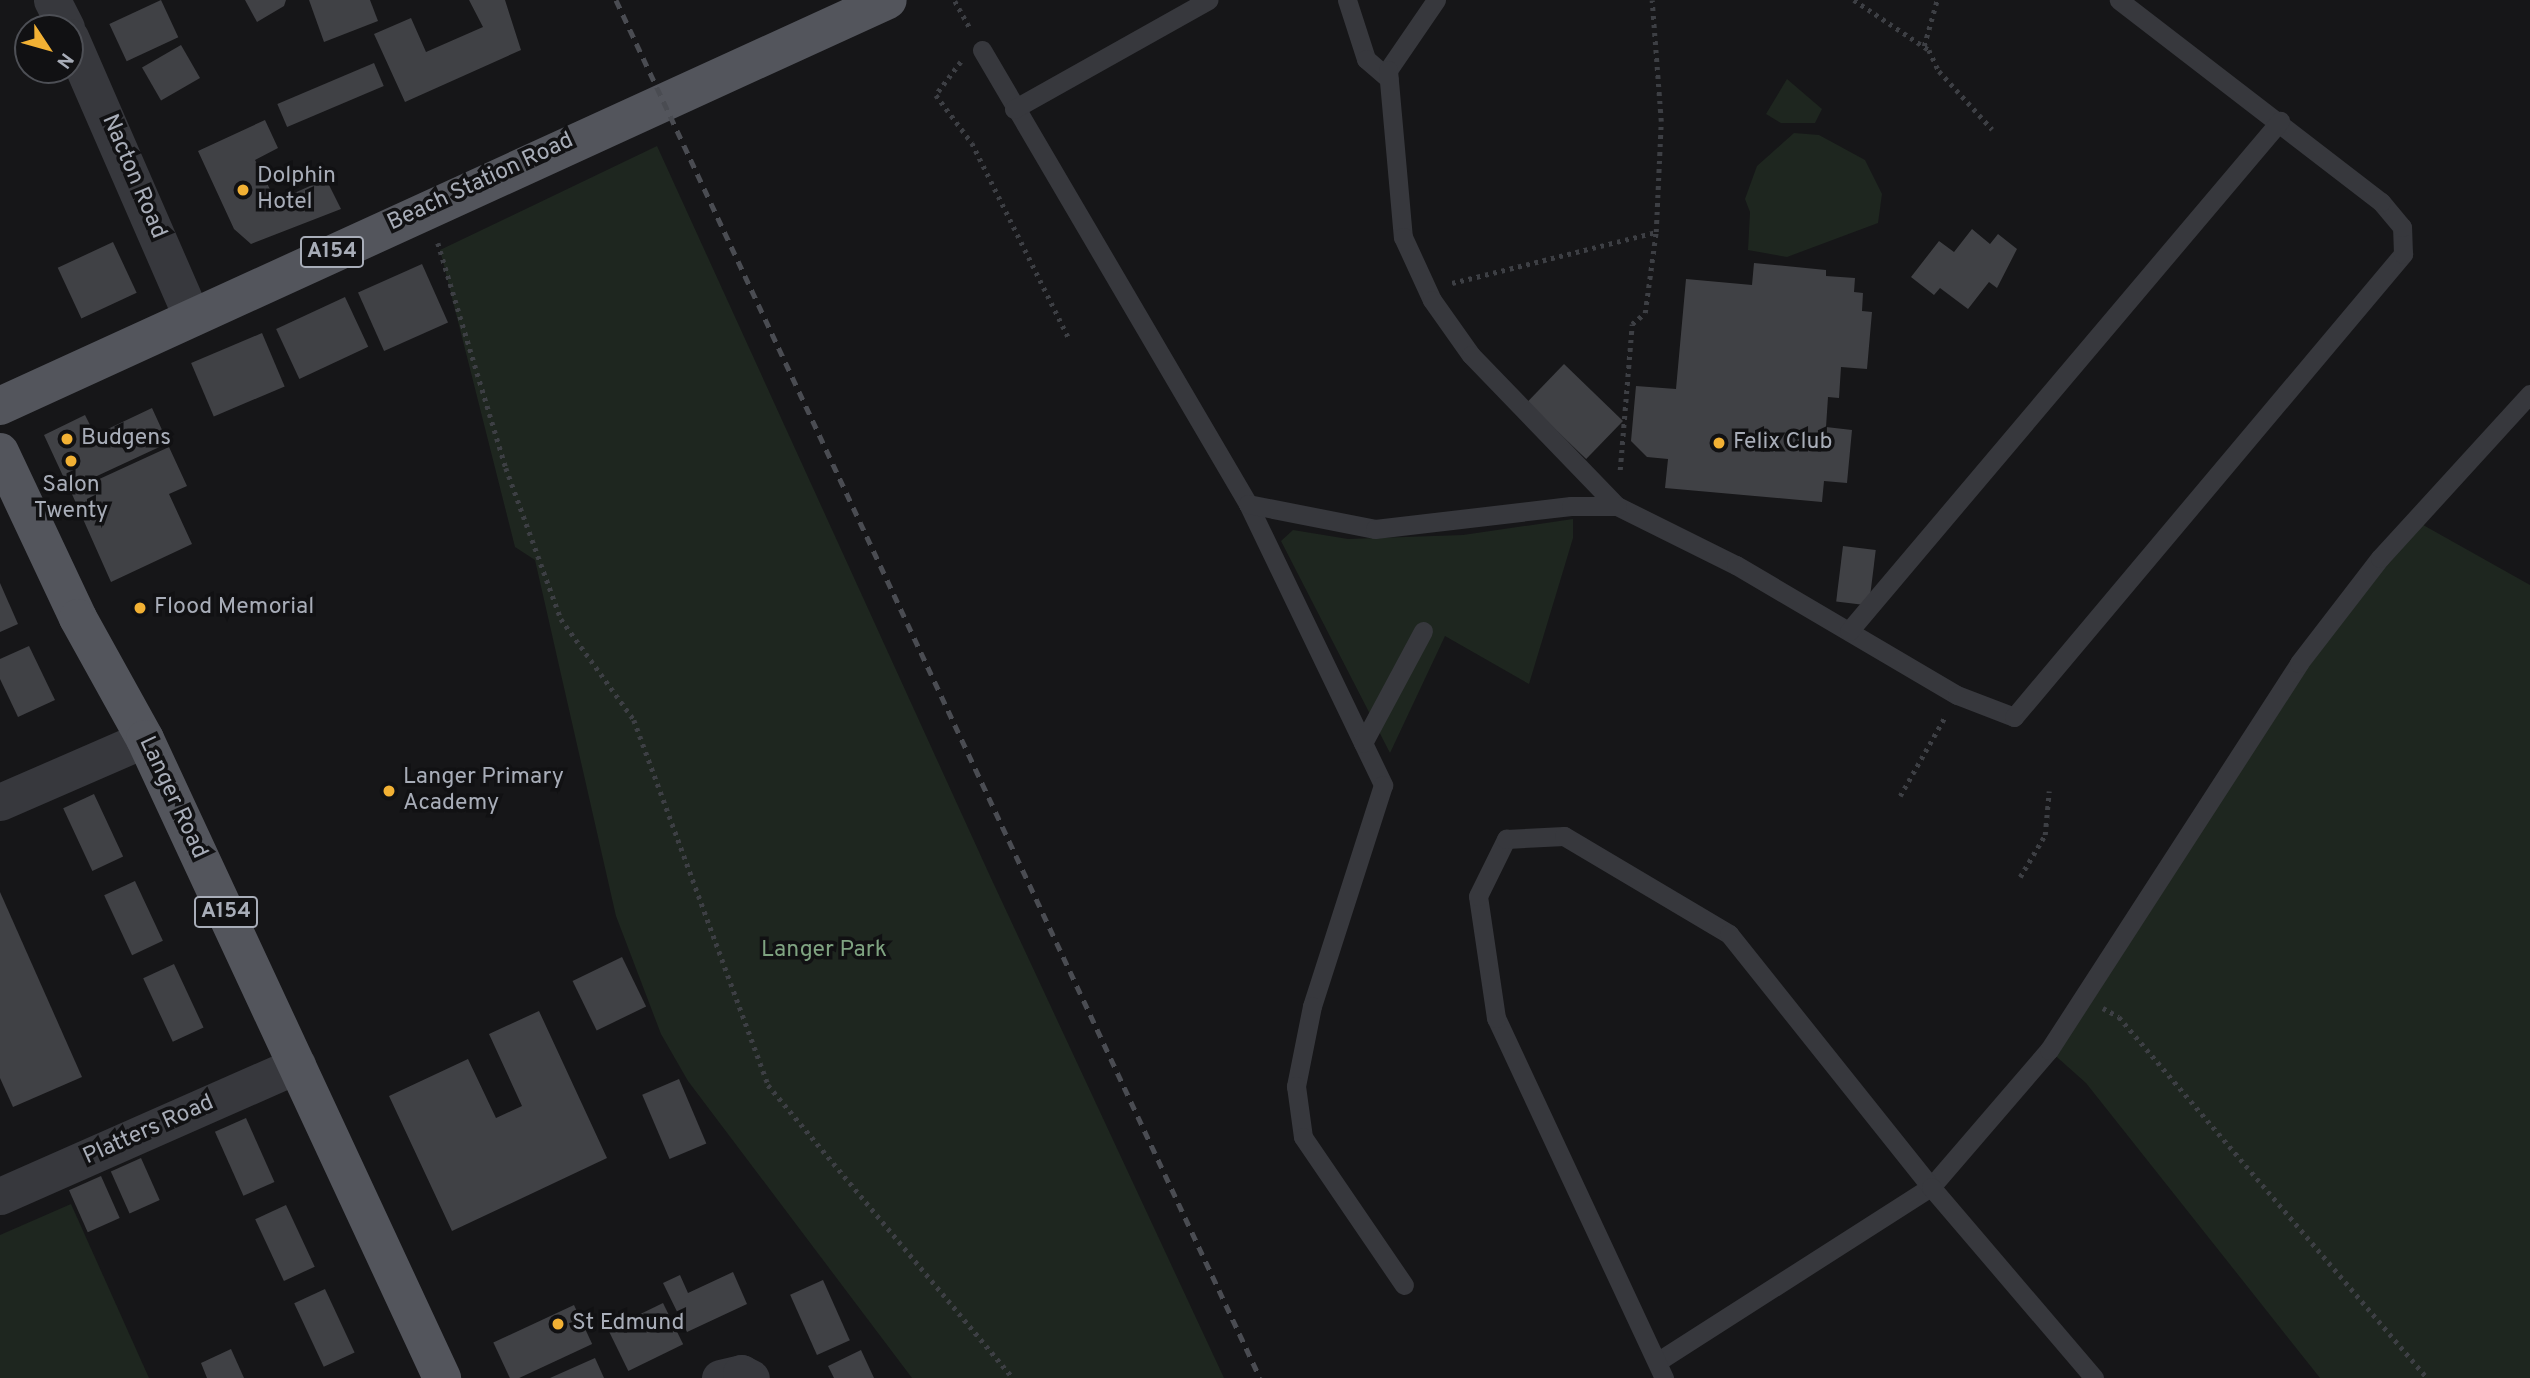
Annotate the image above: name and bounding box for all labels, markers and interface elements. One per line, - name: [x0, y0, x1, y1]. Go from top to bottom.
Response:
- north arrow: [14, 14, 84, 84]
- text: N: [51, 48, 78, 73]
- street label: Nacton Road: [94, 111, 172, 243]
- street label: Beach Station Road: [384, 128, 578, 238]
- place label: Dolphin Hotel: [257, 163, 336, 217]
- marker: Dolphin Hotel: [235, 182, 251, 198]
- road number: A154: [299, 234, 365, 270]
- place label: Budgens: [81, 425, 171, 453]
- place label: Felix Club: [1733, 429, 1832, 457]
- marker: Budgens: [59, 431, 75, 447]
- marker: Felix Club: [1711, 435, 1727, 451]
- marker: Salon Twenty: [63, 453, 79, 469]
- place label: Salon Twenty: [34, 472, 108, 526]
- place label: Flood Memorial: [154, 594, 314, 622]
- marker: Flood Memorial: [132, 600, 148, 616]
- street label: Langer Road: [132, 733, 212, 863]
- place label: Langer Primary Academy: [403, 764, 564, 818]
- marker: Langer Primary Academy: [381, 783, 397, 799]
- road number: A154: [193, 894, 259, 930]
- park label: Langer Park: [761, 937, 887, 965]
- street label: Platters Road: [80, 1090, 218, 1172]
- place label: St Edmund: [572, 1310, 684, 1338]
- marker: St Edmund: [550, 1316, 566, 1332]

